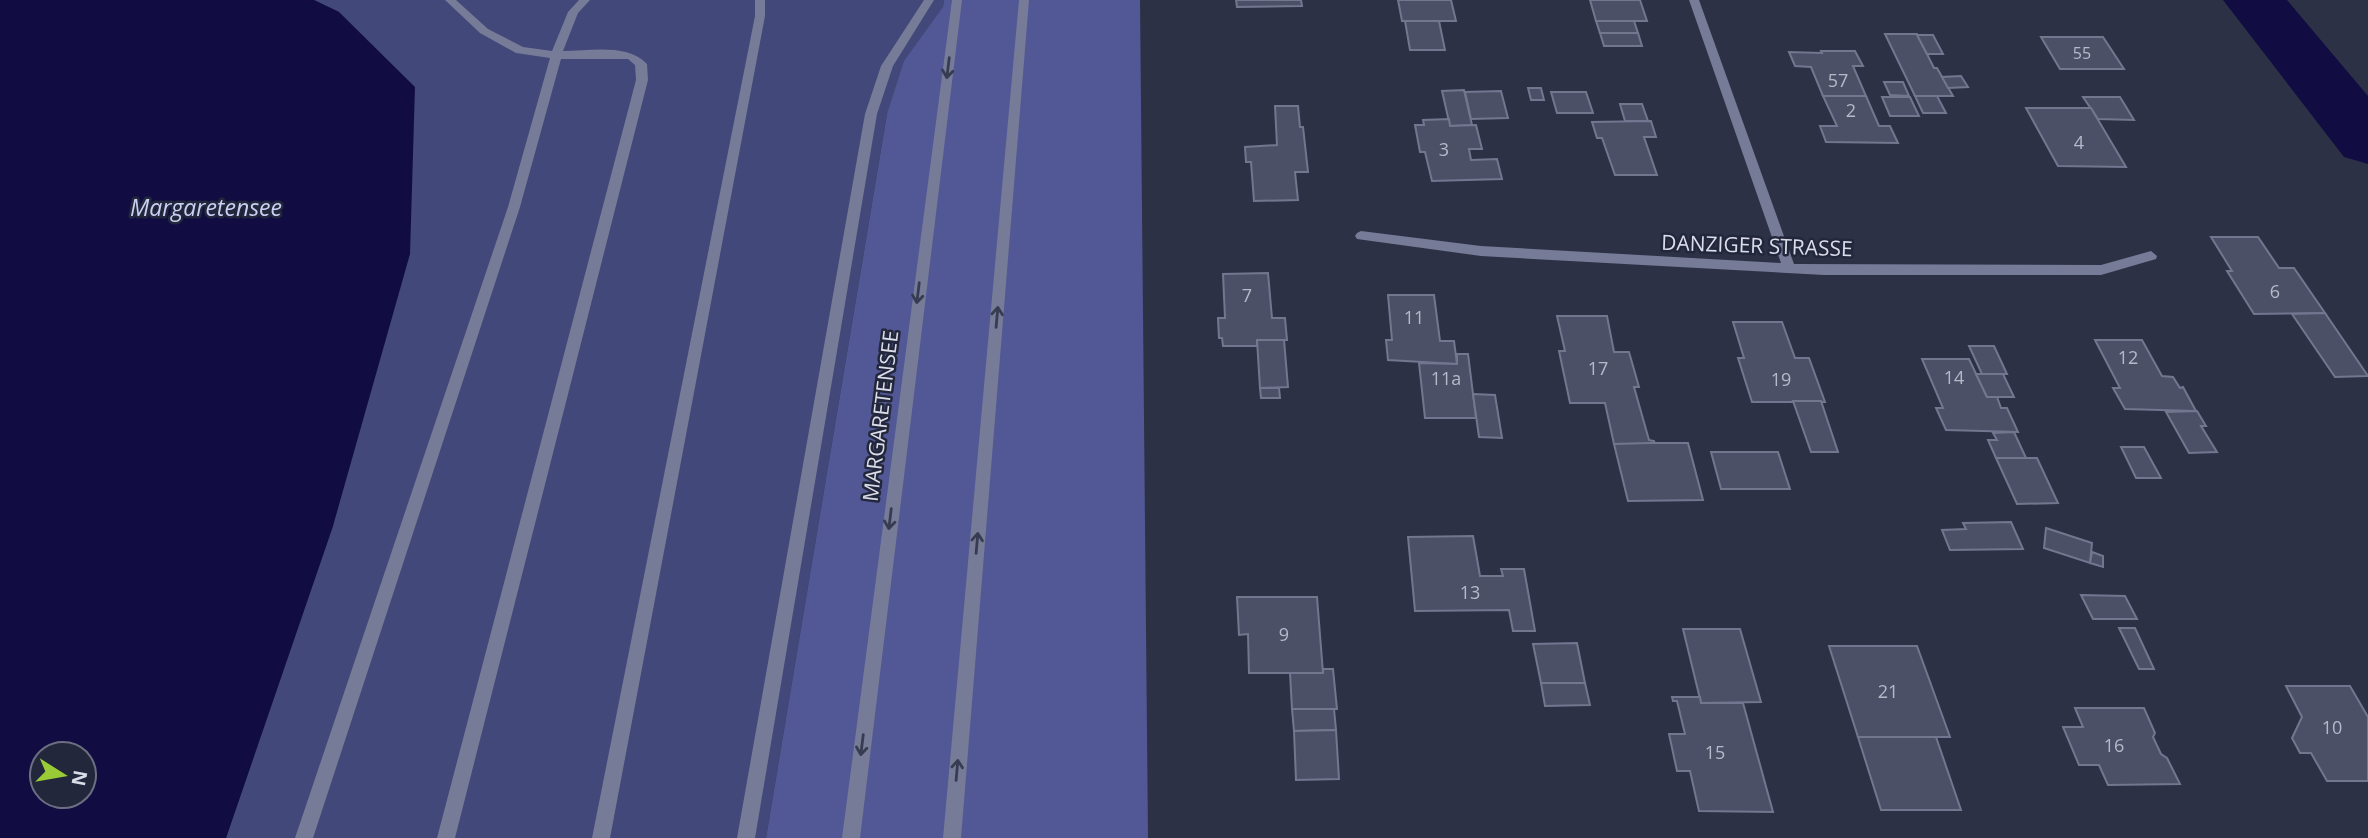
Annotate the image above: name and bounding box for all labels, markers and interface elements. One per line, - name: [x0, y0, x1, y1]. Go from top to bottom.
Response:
- house number: 55: [2073, 42, 2091, 64]
- one-way arrow: [941, 56, 954, 79]
- house number: 57: [1828, 68, 1848, 92]
- house number: 2: [1846, 98, 1856, 122]
- house number: 4: [2074, 130, 2084, 154]
- house number: 3: [1439, 137, 1449, 161]
- water label: Margaretensee: [130, 191, 282, 223]
- street label: DANZIGER STRASSE: [1661, 228, 1853, 262]
- house number: 6: [2270, 279, 2280, 303]
- one-way arrow: [912, 281, 925, 304]
- house number: 7: [1242, 283, 1252, 307]
- house number: 11: [1404, 305, 1424, 329]
- one-way arrow: [991, 306, 1004, 329]
- street label: MARGARETENSEE: [856, 329, 904, 503]
- house number: 12: [2118, 345, 2138, 369]
- house number: 17: [1588, 356, 1608, 380]
- house number: 14: [1944, 365, 1964, 389]
- house number: 11a: [1431, 366, 1461, 390]
- house number: 19: [1771, 367, 1791, 391]
- one-way arrow: [883, 507, 896, 530]
- one-way arrow: [971, 533, 984, 555]
- house number: 13: [1460, 580, 1480, 604]
- house number: 9: [1279, 622, 1289, 646]
- house number: 21: [1878, 679, 1898, 703]
- house number: 10: [2322, 715, 2342, 739]
- one-way arrow: [856, 733, 869, 756]
- house number: 16: [2104, 733, 2124, 757]
- north arrow: [28, 740, 98, 810]
- house number: 15: [1705, 740, 1725, 764]
- one-way arrow: [951, 759, 964, 782]
- text: N: [65, 768, 94, 788]

